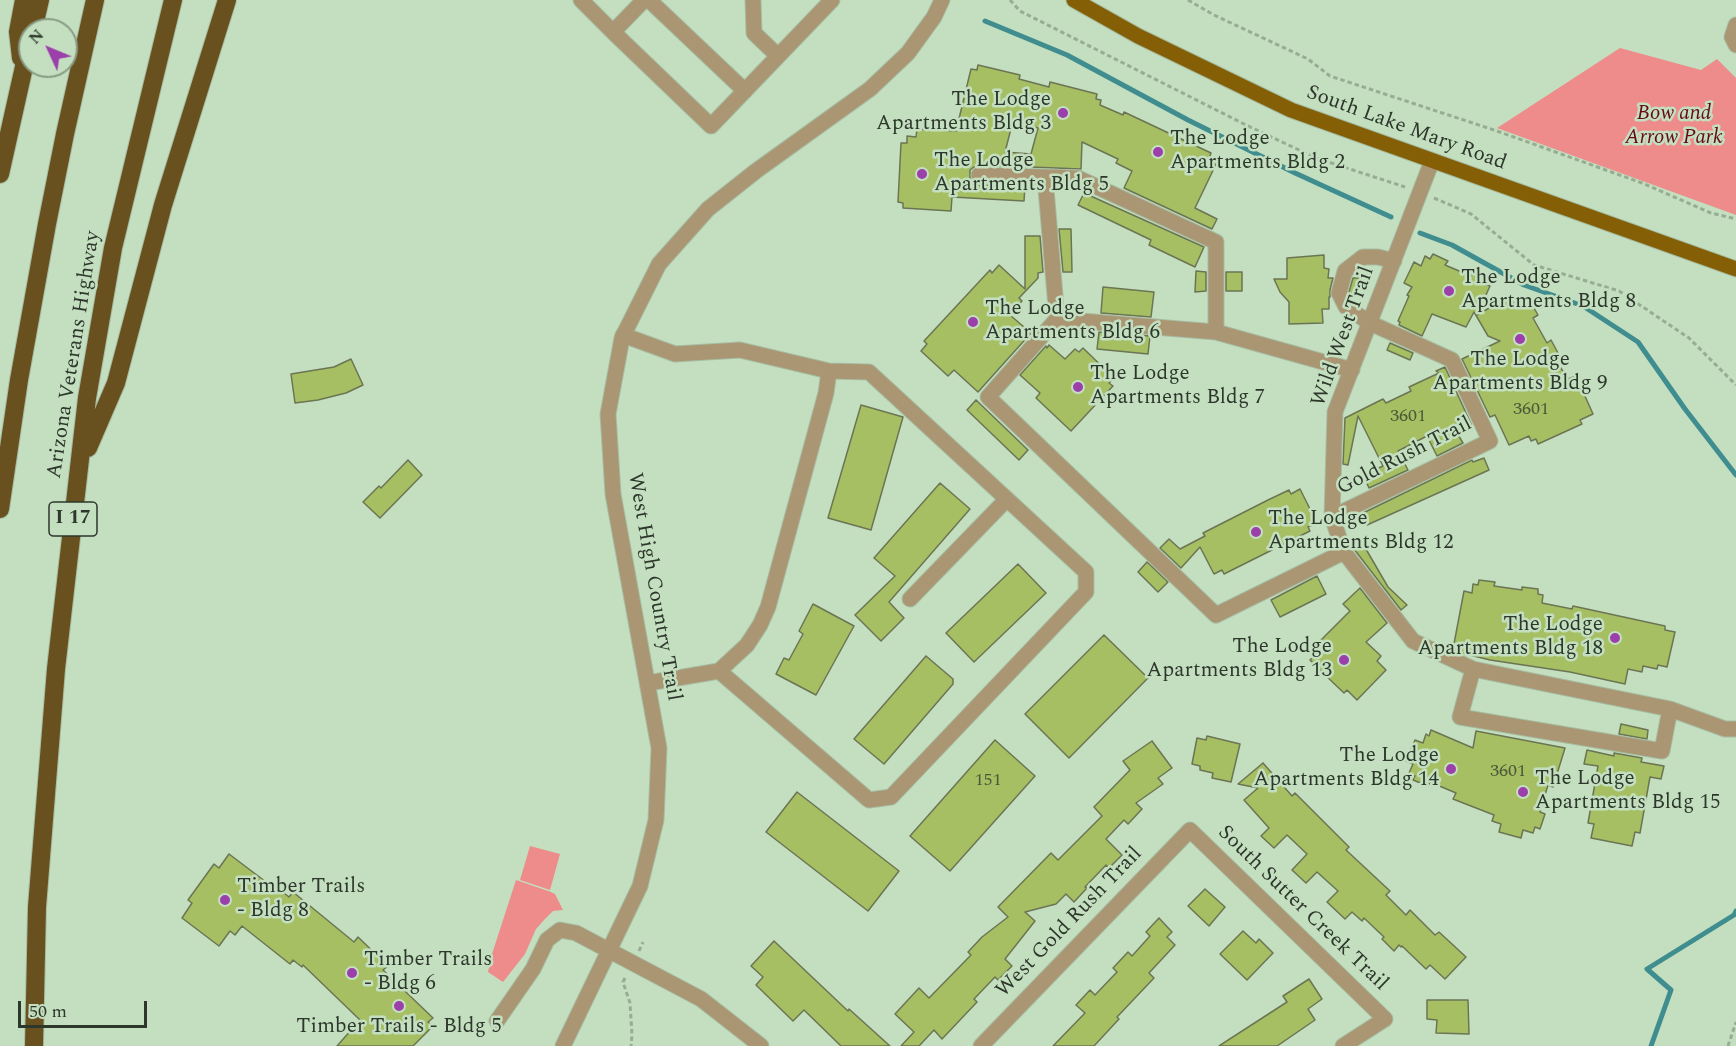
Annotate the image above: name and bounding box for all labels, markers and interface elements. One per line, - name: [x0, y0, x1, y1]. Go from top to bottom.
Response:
- north arrow: [18, 18, 78, 78]
- text: N: [23, 24, 50, 50]
- street label: South Lake Mary Road: [1302, 81, 1510, 177]
- place label: The Lodge Apartments Bldg 3: [876, 88, 1051, 138]
- park label: Bow and Arrow Park: [1625, 102, 1723, 152]
- marker: The Lodge Apartments Bldg 3: [1056, 106, 1070, 120]
- place label: The Lodge Apartments Bldg 2: [1170, 127, 1345, 177]
- marker: The Lodge Apartments Bldg 2: [1151, 145, 1165, 159]
- place label: The Lodge Apartments Bldg 5: [934, 149, 1109, 199]
- marker: The Lodge Apartments Bldg 5: [915, 167, 929, 181]
- street label: Arizona Veterans Highway: [43, 230, 107, 480]
- street label: Wild West Trail: [1307, 264, 1381, 410]
- place label: The Lodge Apartments Bldg 8: [1461, 266, 1636, 316]
- marker: The Lodge Apartments Bldg 8: [1442, 284, 1456, 298]
- place label: The Lodge Apartments Bldg 6: [985, 297, 1160, 347]
- marker: The Lodge Apartments Bldg 6: [966, 315, 980, 329]
- marker: The Lodge Apartments Bldg 9: [1513, 332, 1527, 346]
- place label: The Lodge Apartments Bldg 9: [1433, 348, 1607, 398]
- place label: The Lodge Apartments Bldg 7: [1090, 362, 1265, 412]
- marker: The Lodge Apartments Bldg 7: [1071, 380, 1085, 394]
- house number: 3601: [1513, 399, 1549, 421]
- house number: 3601: [1390, 406, 1426, 428]
- street label: Gold Rush Trail: [1333, 412, 1477, 502]
- street label: West High Country Trail: [621, 471, 685, 703]
- road number: I 17: [49, 502, 97, 536]
- place label: The Lodge Apartments Bldg 12: [1268, 507, 1453, 557]
- marker: The Lodge Apartments Bldg 12: [1249, 525, 1263, 539]
- place label: The Lodge Apartments Bldg 18: [1418, 613, 1603, 663]
- marker: The Lodge Apartments Bldg 18: [1608, 631, 1622, 645]
- place label: The Lodge Apartments Bldg 13: [1147, 635, 1332, 685]
- marker: The Lodge Apartments Bldg 13: [1337, 653, 1351, 667]
- place label: The Lodge Apartments Bldg 14: [1254, 744, 1439, 794]
- house number: 3601: [1490, 761, 1526, 783]
- marker: The Lodge Apartments Bldg 14: [1444, 762, 1458, 776]
- place label: The Lodge Apartments Bldg 15: [1535, 767, 1720, 817]
- house number: 151: [975, 770, 1001, 792]
- marker: The Lodge Apartments Bldg 15: [1516, 785, 1530, 799]
- street label: South Sutter Creek Trail: [1212, 821, 1392, 997]
- street label: West Gold Rush Trail: [992, 842, 1148, 1004]
- place label: Timber Trails - Bldg 8: [237, 875, 365, 925]
- marker: Timber Trails - Bldg 8: [218, 893, 232, 907]
- place label: Timber Trails - Bldg 6: [364, 948, 492, 998]
- marker: Timber Trails - Bldg 6: [345, 966, 359, 980]
- scale bar: [21, 989, 150, 1027]
- text: 50 m: [29, 998, 67, 1025]
- marker: Timber Trails - Bldg 5: [392, 999, 406, 1013]
- place label: Timber Trails - Bldg 5: [296, 1015, 502, 1041]

